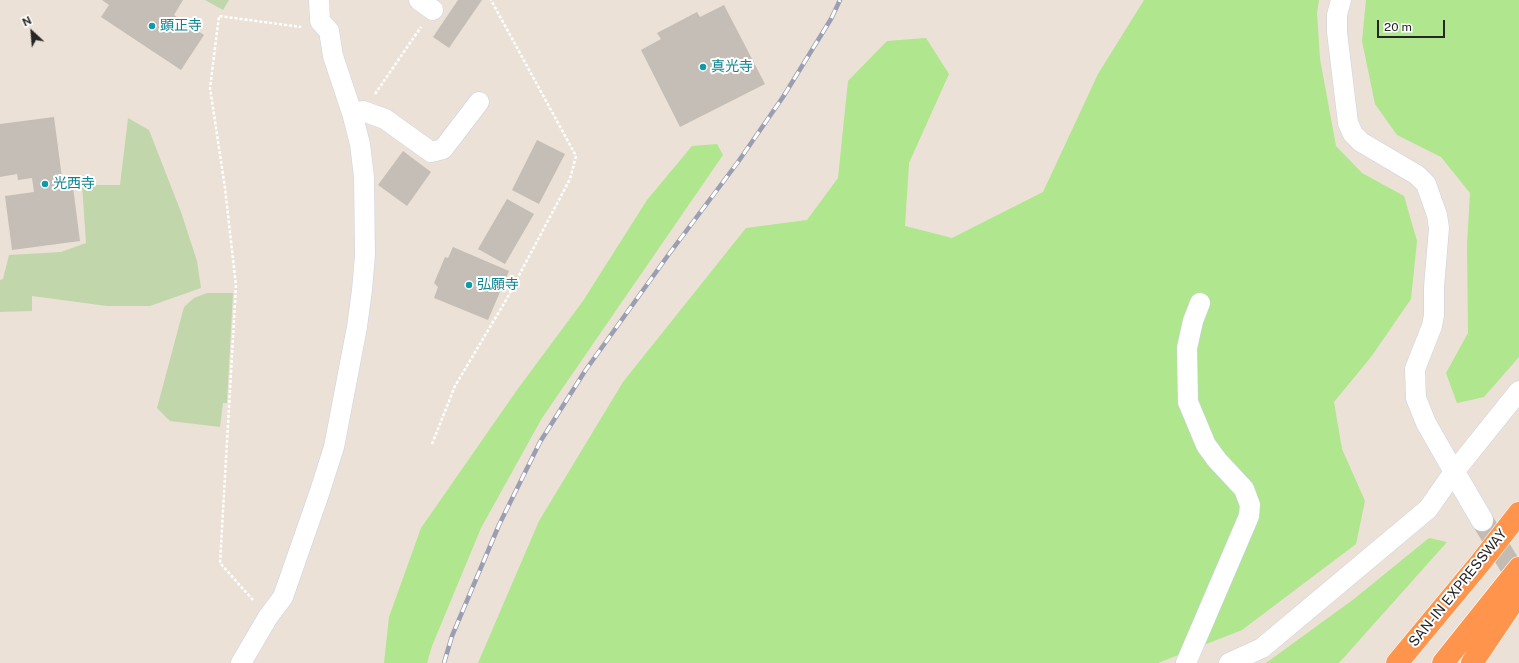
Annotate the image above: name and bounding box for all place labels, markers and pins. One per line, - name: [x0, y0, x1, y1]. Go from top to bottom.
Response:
- place label: 顕正寺: [160, 18, 202, 34]
- marker: 顕正寺: [147, 21, 157, 31]
- place label: 真光寺: [711, 59, 753, 75]
- marker: 真光寺: [698, 62, 708, 72]
- place label: 光西寺: [53, 176, 95, 192]
- marker: 光西寺: [40, 179, 50, 189]
- place label: 弘願寺: [477, 277, 519, 293]
- marker: 弘願寺: [464, 280, 474, 290]

